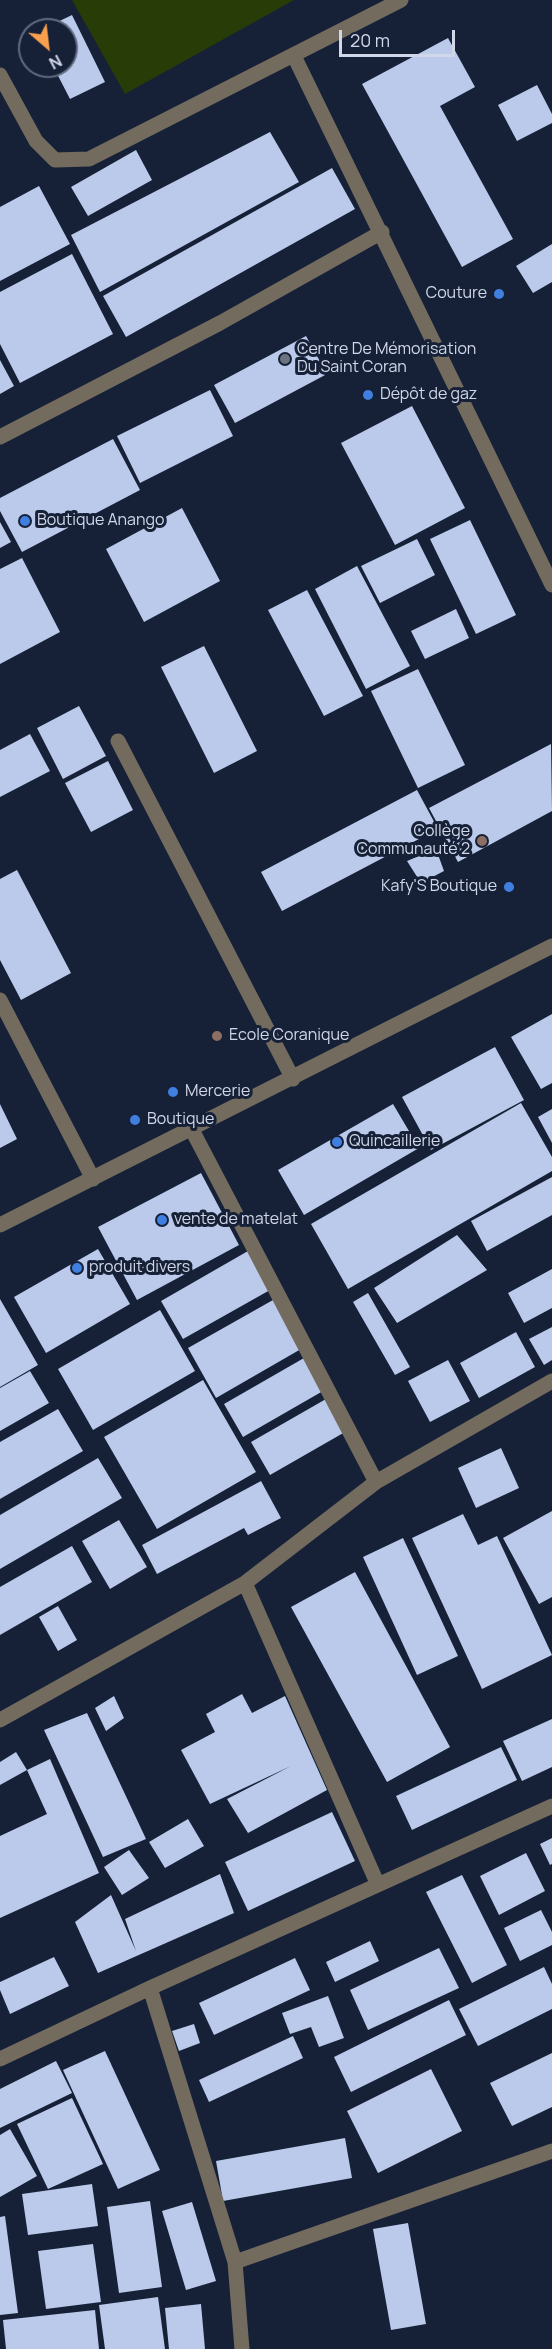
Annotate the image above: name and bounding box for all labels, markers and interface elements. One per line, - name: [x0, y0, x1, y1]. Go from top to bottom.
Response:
- north arrow: [18, 18, 78, 78]
- scale bar: [342, 18, 458, 56]
- text: 20 m: [350, 28, 390, 52]
- text: N: [45, 50, 66, 75]
- place label: Couture: [426, 284, 487, 304]
- marker: Couture: [492, 287, 506, 301]
- place label: Centre De Mémorisation Du Saint Coran: [297, 340, 476, 378]
- marker: Centre De Mémorisation Du Saint Coran: [278, 352, 292, 366]
- place label: Dépôt de gaz: [380, 385, 477, 405]
- marker: Dépôt de gaz: [361, 388, 375, 402]
- place label: Boutique Anango: [37, 511, 164, 531]
- marker: Boutique Anango: [18, 514, 32, 528]
- place label: Collège Communauté 2: [356, 822, 470, 860]
- marker: Collège Communauté 2: [475, 834, 489, 848]
- place label: Kafy'S Boutique: [381, 877, 497, 897]
- marker: Kafy'S Boutique: [502, 880, 516, 894]
- place label: Ecole Coranique: [229, 1026, 349, 1046]
- marker: Ecole Coranique: [210, 1029, 224, 1043]
- place label: Mercerie: [185, 1082, 250, 1102]
- marker: Mercerie: [166, 1085, 180, 1099]
- place label: Boutique: [147, 1110, 214, 1130]
- marker: Boutique: [128, 1113, 142, 1127]
- place label: Quincaillerie: [349, 1132, 440, 1152]
- marker: Quincaillerie: [330, 1135, 344, 1149]
- place label: vente de matelat: [174, 1210, 298, 1230]
- marker: vente de matelat: [155, 1213, 169, 1227]
- place label: produit divers: [89, 1258, 190, 1278]
- marker: produit divers: [70, 1261, 84, 1275]

